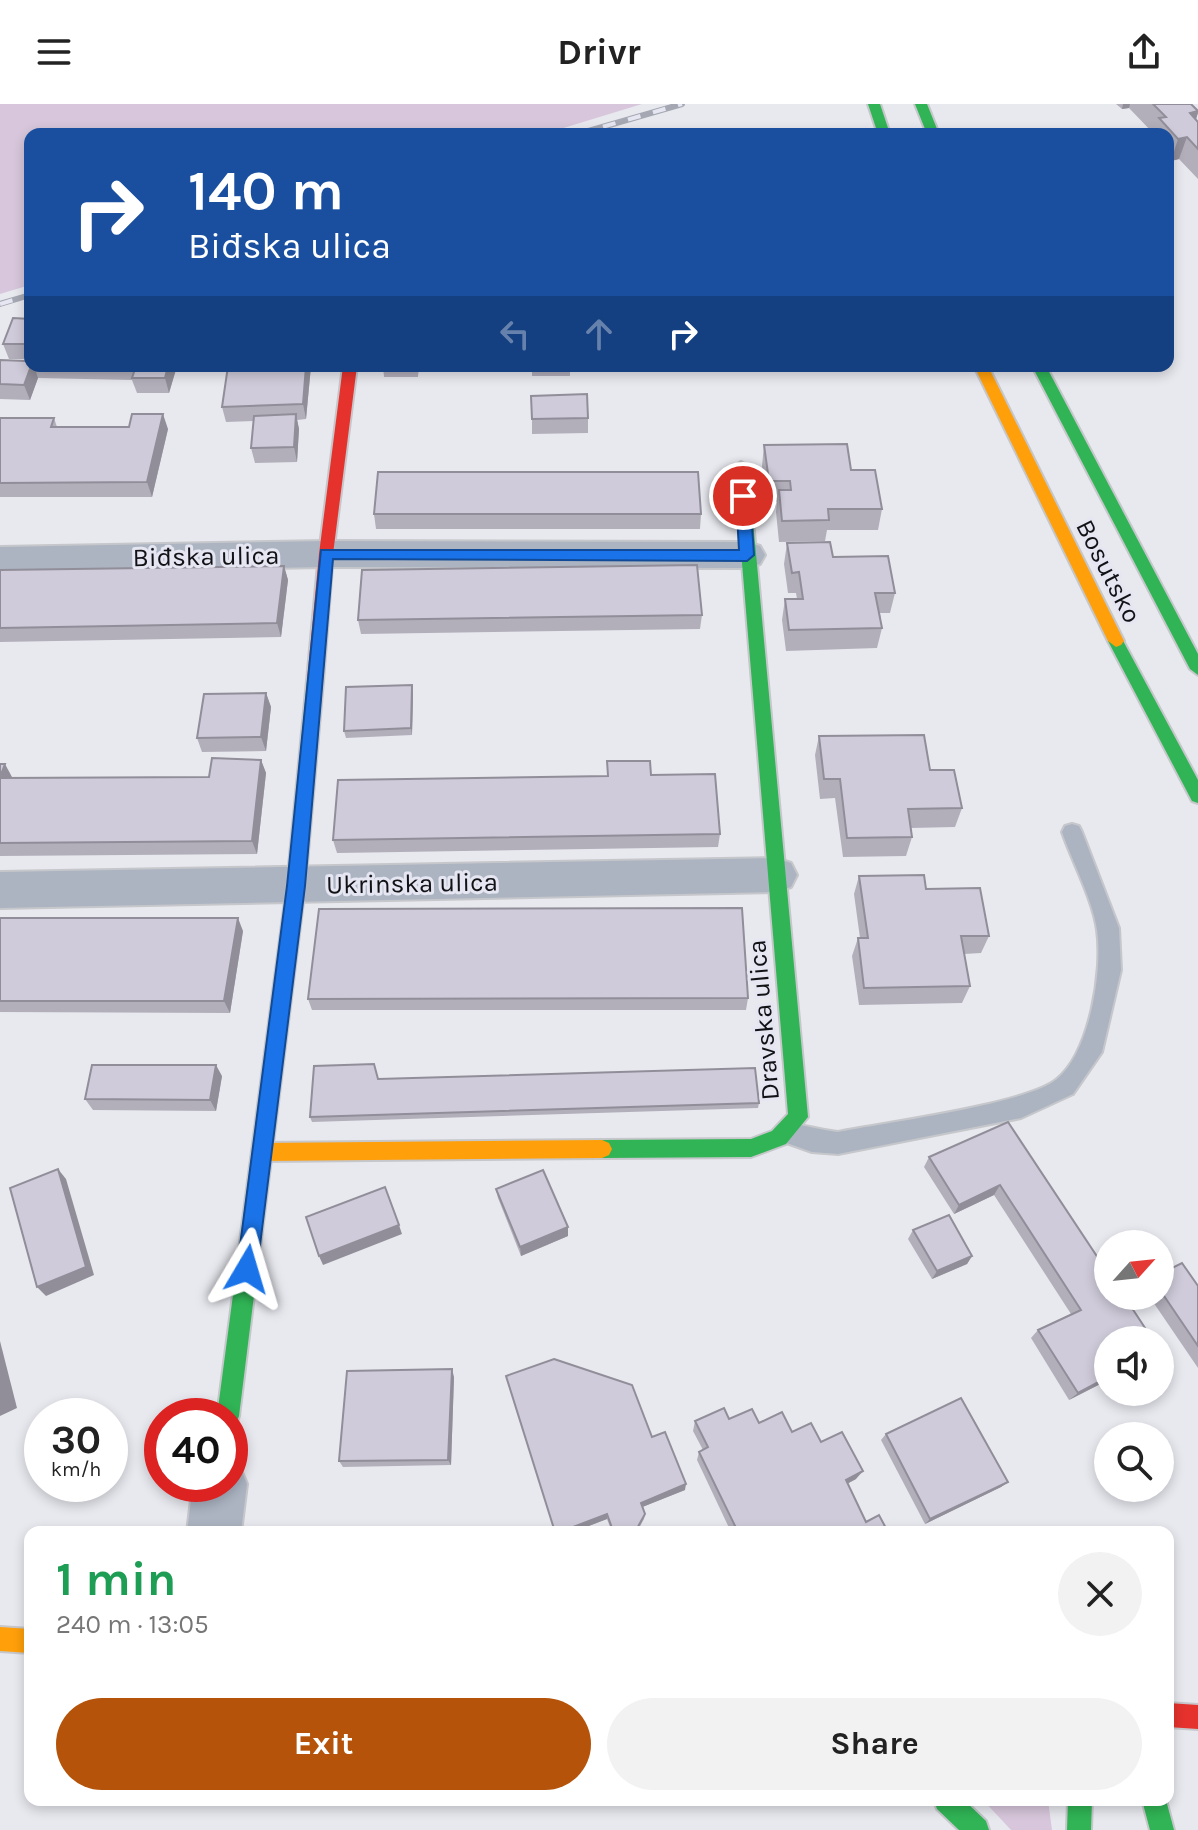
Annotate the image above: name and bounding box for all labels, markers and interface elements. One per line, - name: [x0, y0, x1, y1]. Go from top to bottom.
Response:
- icon: menu: [32, 30, 76, 74]
- icon: share: [1122, 30, 1166, 74]
- text: Drivr: [557, 31, 641, 73]
- text: 140 m: [188, 158, 344, 223]
- icon: right: [56, 160, 160, 264]
- text: Biđska ulica: [188, 225, 391, 267]
- icon: left: [493, 312, 537, 356]
- icon: ahead: [577, 312, 621, 356]
- icon: right: [661, 312, 705, 356]
- pin: [709, 462, 777, 530]
- icon: arrive: [721, 474, 765, 518]
- street label: Bosutsko: [1069, 514, 1148, 628]
- street label: Biđska ulica: [132, 540, 280, 573]
- street label: Ukrinska ulica: [326, 867, 498, 900]
- street label: Dravska ulica: [741, 938, 786, 1102]
- position arrow: [205, 1227, 289, 1311]
- north arrow: [1094, 1230, 1174, 1310]
- map controls: [1094, 1230, 1174, 1502]
- button: sound: [1094, 1326, 1174, 1406]
- speed limit sign: 40: [144, 1398, 248, 1502]
- text: 30: [51, 1416, 101, 1463]
- button: search: [1094, 1422, 1174, 1502]
- text: km/h: [51, 1458, 101, 1481]
- text: 1 min: [56, 1551, 176, 1607]
- button: close: [1058, 1552, 1142, 1636]
- text: 240 m · 13:05: [56, 1609, 209, 1640]
- button: Exit: [56, 1698, 591, 1790]
- button: Share: [607, 1698, 1142, 1790]

